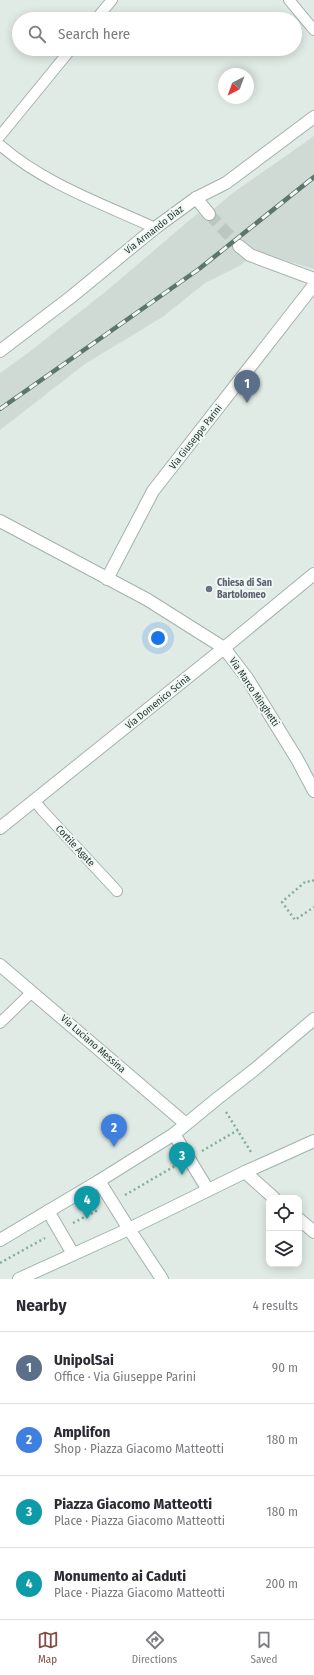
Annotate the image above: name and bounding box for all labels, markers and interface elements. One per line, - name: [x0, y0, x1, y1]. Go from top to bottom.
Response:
- search box: [12, 12, 302, 56]
- icon: search: [26, 23, 48, 45]
- text: Search here: [58, 25, 130, 43]
- north arrow: [218, 68, 254, 104]
- street label: Via Armando Diaz: [122, 203, 186, 257]
- pin: 1: [234, 370, 260, 403]
- street label: Via Giuseppe Parini: [167, 402, 225, 472]
- place label: Chiesa di San Bartolomeo: [217, 577, 272, 601]
- marker: Chiesa di San Bartolomeo: [204, 584, 214, 594]
- your location: [148, 628, 168, 648]
- street label: Via Marco Minghetti: [226, 655, 282, 729]
- street label: Via Domenico Scinà: [123, 672, 193, 732]
- street label: Cortile Agate: [53, 823, 97, 869]
- street label: Via Luciano Messina: [58, 1013, 128, 1076]
- pin: 2: [101, 1114, 127, 1147]
- pin: 3: [169, 1142, 195, 1175]
- pin: 4: [74, 1186, 100, 1219]
- map controls: [266, 1195, 302, 1267]
- button: locate: [266, 1195, 302, 1231]
- button: layers: [266, 1231, 302, 1267]
- text: Nearby: [16, 1295, 67, 1316]
- text: 4 results: [252, 1298, 298, 1313]
- text: UnipolSai: [54, 1351, 114, 1369]
- text: 1: [26, 1360, 32, 1375]
- text: 90 m: [272, 1360, 298, 1375]
- text: Office · Via Giuseppe Parini: [54, 1369, 196, 1384]
- text: Amplifon: [54, 1423, 110, 1441]
- text: 2: [26, 1432, 32, 1447]
- text: 180 m: [267, 1432, 298, 1447]
- text: Shop · Piazza Giacomo Matteotti: [54, 1441, 224, 1456]
- text: Piazza Giacomo Matteotti: [54, 1495, 212, 1513]
- text: 3: [26, 1504, 32, 1519]
- text: 180 m: [267, 1504, 298, 1519]
- text: Place · Piazza Giacomo Matteotti: [54, 1513, 225, 1528]
- text: Monumento ai Caduti: [54, 1567, 186, 1585]
- text: 4: [26, 1576, 32, 1591]
- text: 200 m: [266, 1576, 298, 1591]
- text: Place · Piazza Giacomo Matteotti: [54, 1585, 225, 1600]
- tab: Map: [37, 1629, 59, 1666]
- tab: Directions: [132, 1629, 177, 1666]
- tab: Saved: [251, 1629, 277, 1666]

